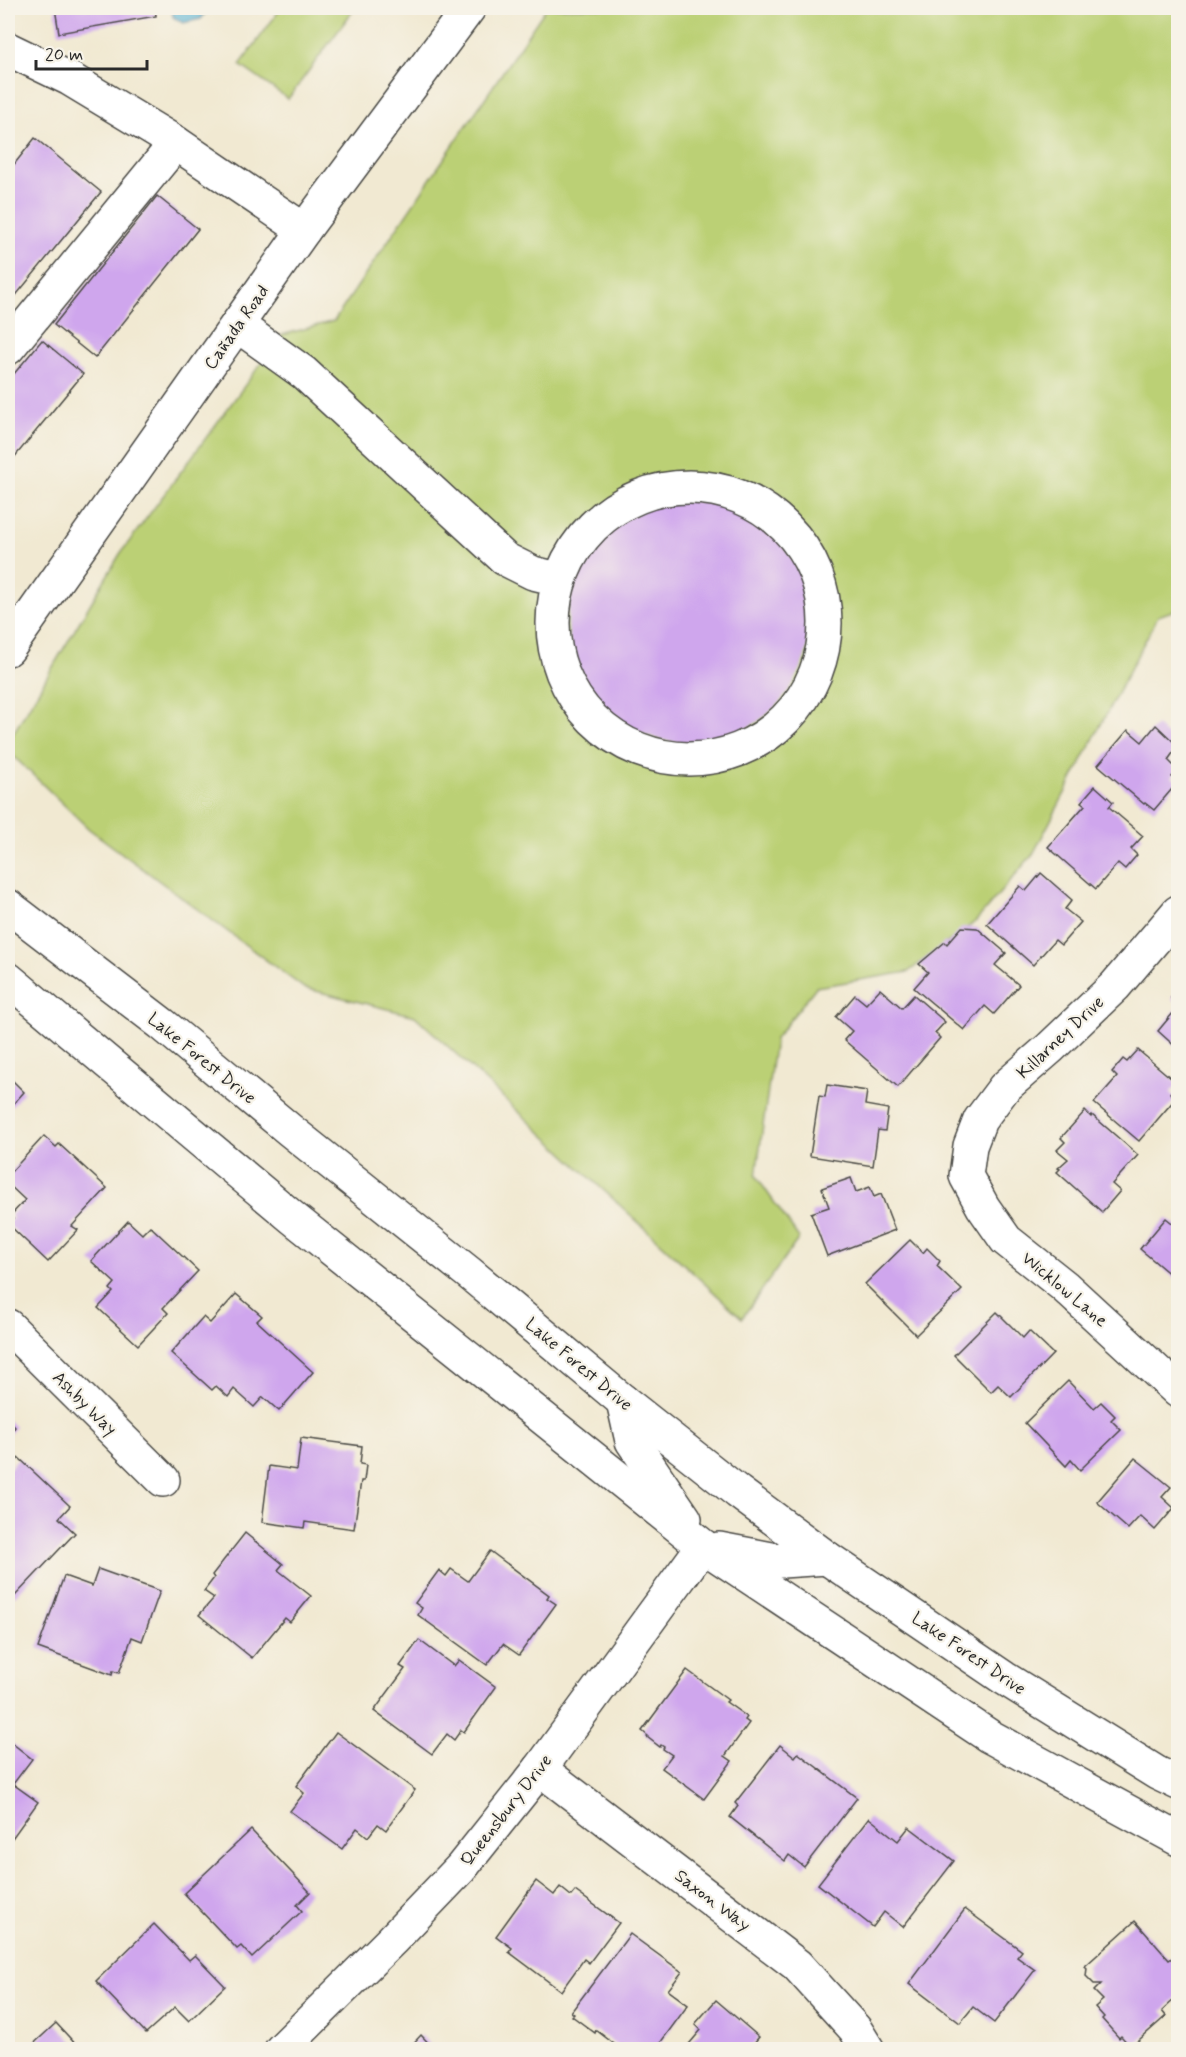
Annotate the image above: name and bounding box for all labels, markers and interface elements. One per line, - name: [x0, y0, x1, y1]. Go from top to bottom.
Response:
- scale bar: [36, 33, 147, 71]
- text: 20 m: [45, 43, 83, 67]
- street label: Cañada Road: [199, 280, 275, 375]
- street label: Killarney Drive: [1012, 991, 1110, 1085]
- street label: Lake Forest Drive: [142, 1008, 261, 1110]
- street label: Wicklow Lane: [1016, 1247, 1113, 1333]
- street label: Lake Forest Drive: [520, 1313, 637, 1417]
- street label: Ashby Way: [47, 1366, 122, 1441]
- street label: Lake Forest Drive: [907, 1607, 1030, 1701]
- street label: Queensbury Drive: [455, 1750, 558, 1872]
- street label: Saxon Way: [669, 1864, 755, 1937]

